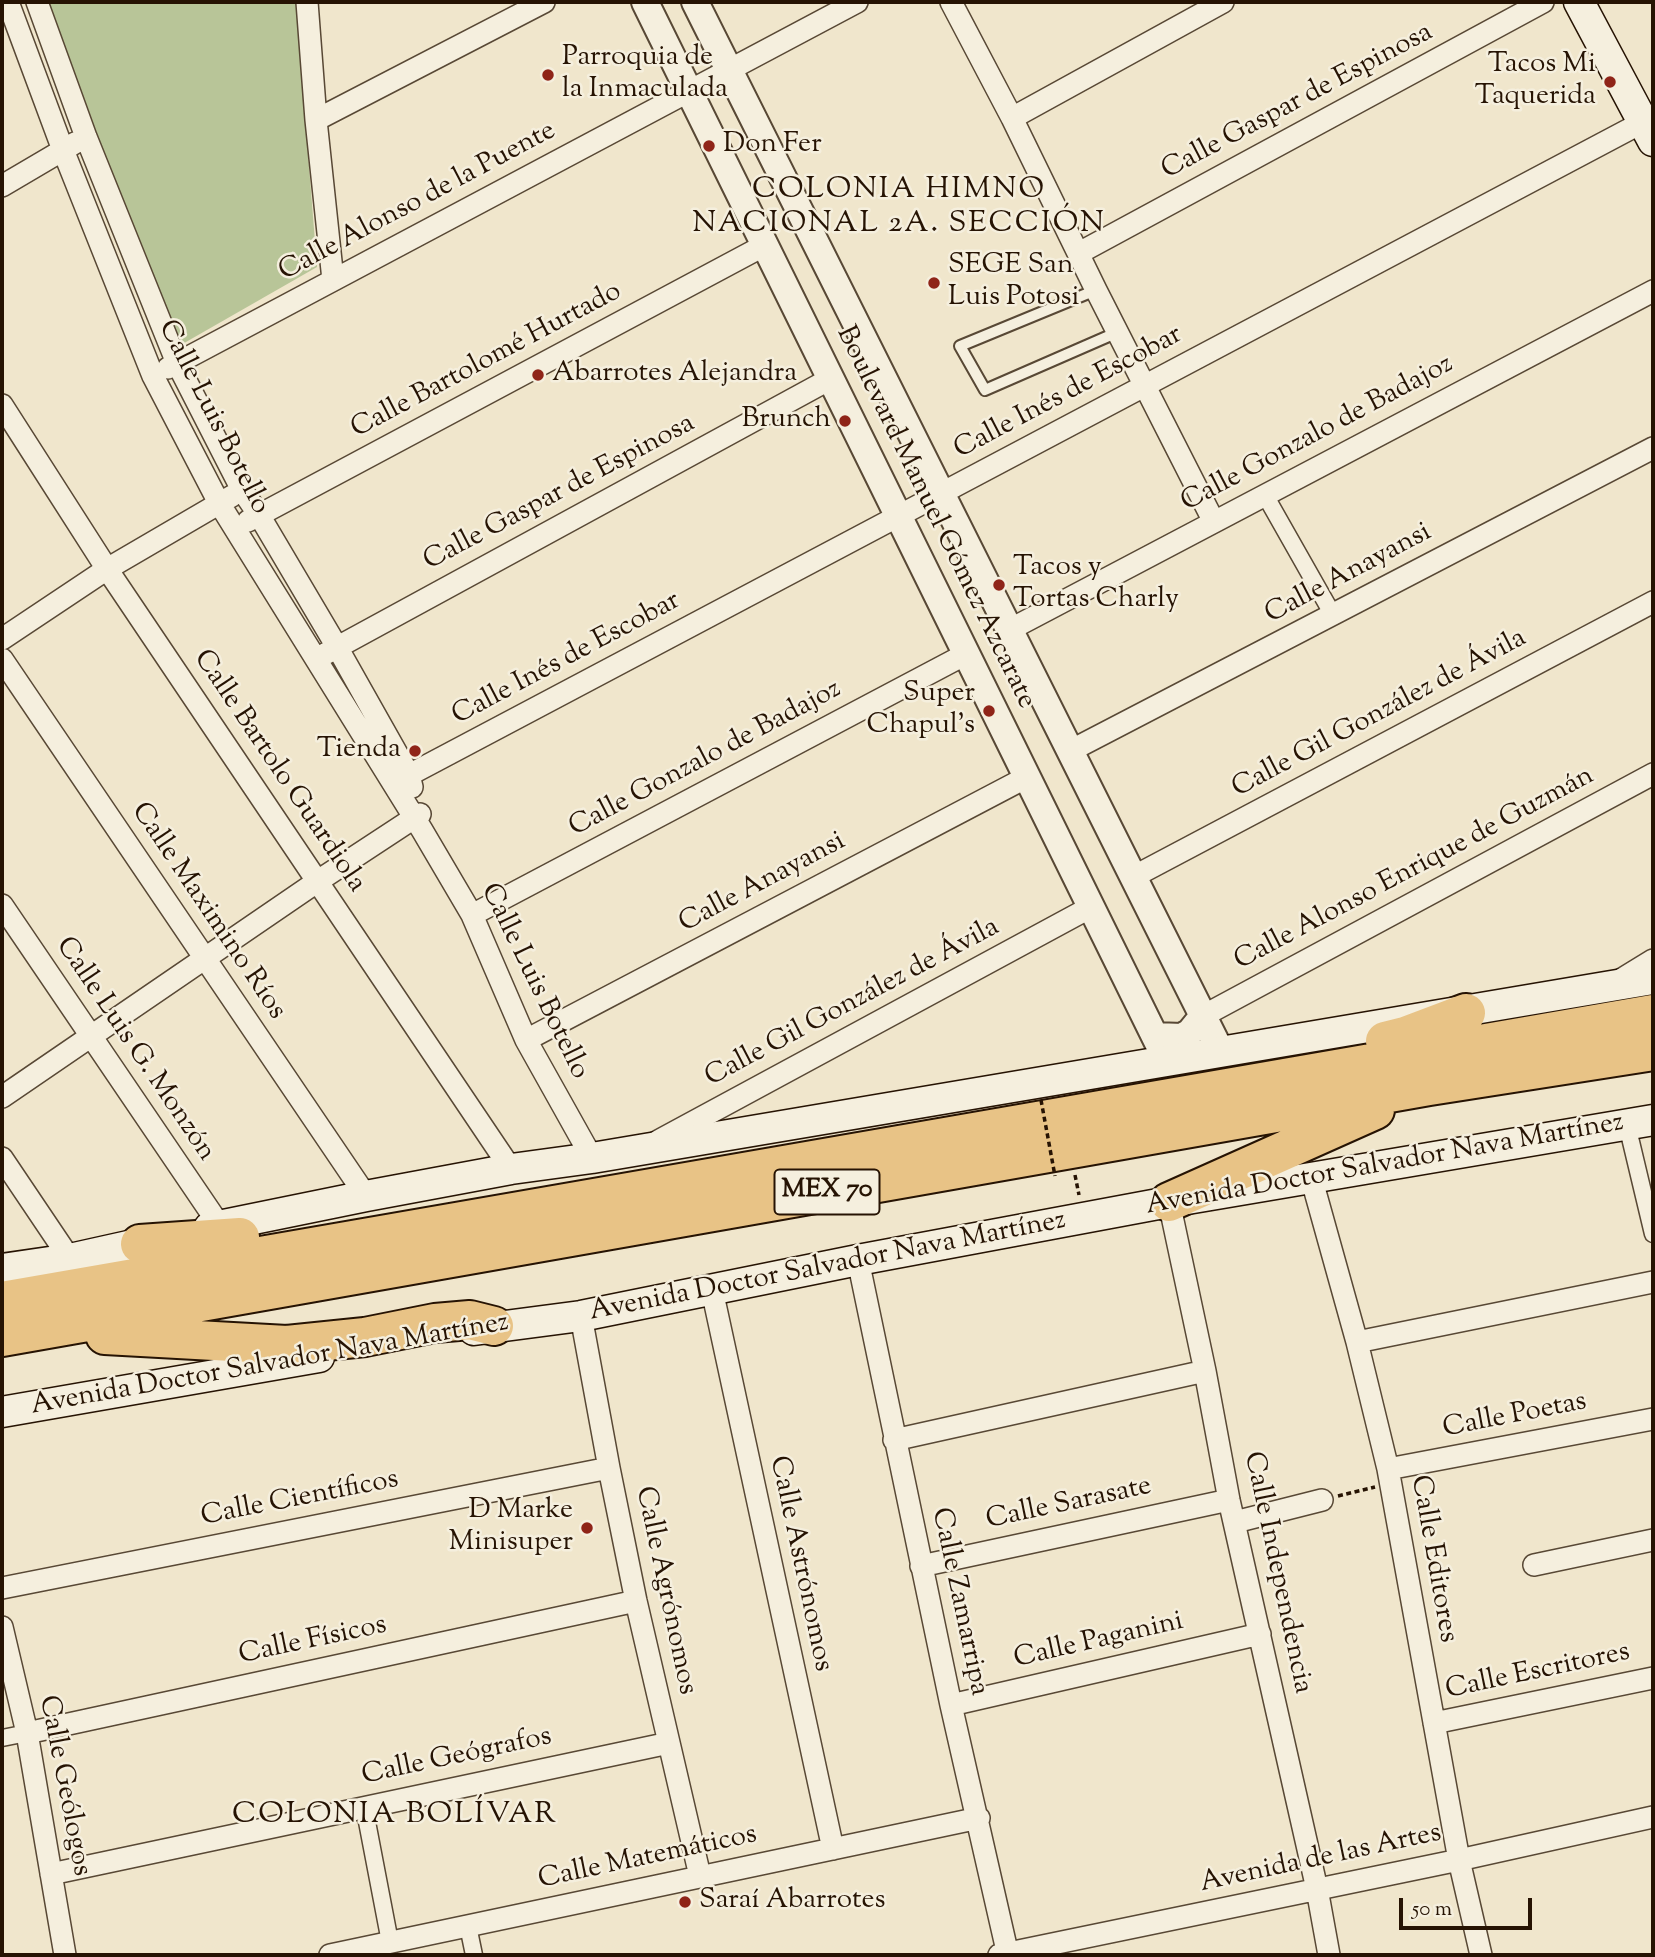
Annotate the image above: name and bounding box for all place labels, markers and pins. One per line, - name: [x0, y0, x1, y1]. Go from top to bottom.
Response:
- place label: Parroquia de la Inmaculada: [562, 42, 728, 108]
- place label: Tacos Mi Taquerida: [1475, 49, 1596, 115]
- marker: Parroquia de la Inmaculada: [540, 67, 556, 83]
- marker: Tacos Mi Taquerida: [1602, 74, 1618, 90]
- place label: Don Fer: [723, 129, 822, 163]
- marker: Don Fer: [701, 138, 717, 154]
- place label: SEGE San Luis Potosi: [948, 250, 1080, 316]
- marker: SEGE San Luis Potosi: [926, 275, 942, 291]
- place label: Abarrotes Alejandra: [552, 358, 797, 392]
- marker: Abarrotes Alejandra: [530, 367, 546, 383]
- place label: Brunch: [742, 404, 831, 438]
- marker: Brunch: [837, 413, 853, 429]
- place label: Tacos y Tortas Charly: [1013, 552, 1179, 618]
- marker: Tacos y Tortas Charly: [991, 577, 1007, 593]
- place label: Super Chapul's: [867, 678, 975, 744]
- marker: Super Chapul's: [981, 703, 997, 719]
- place label: Tienda: [317, 734, 401, 768]
- marker: Tienda: [407, 743, 423, 759]
- place label: D Marke Minisuper: [449, 1495, 573, 1561]
- marker: D Marke Minisuper: [579, 1520, 595, 1536]
- place label: Saraí Abarrotes: [699, 1885, 886, 1919]
- marker: Saraí Abarrotes: [677, 1894, 693, 1910]

